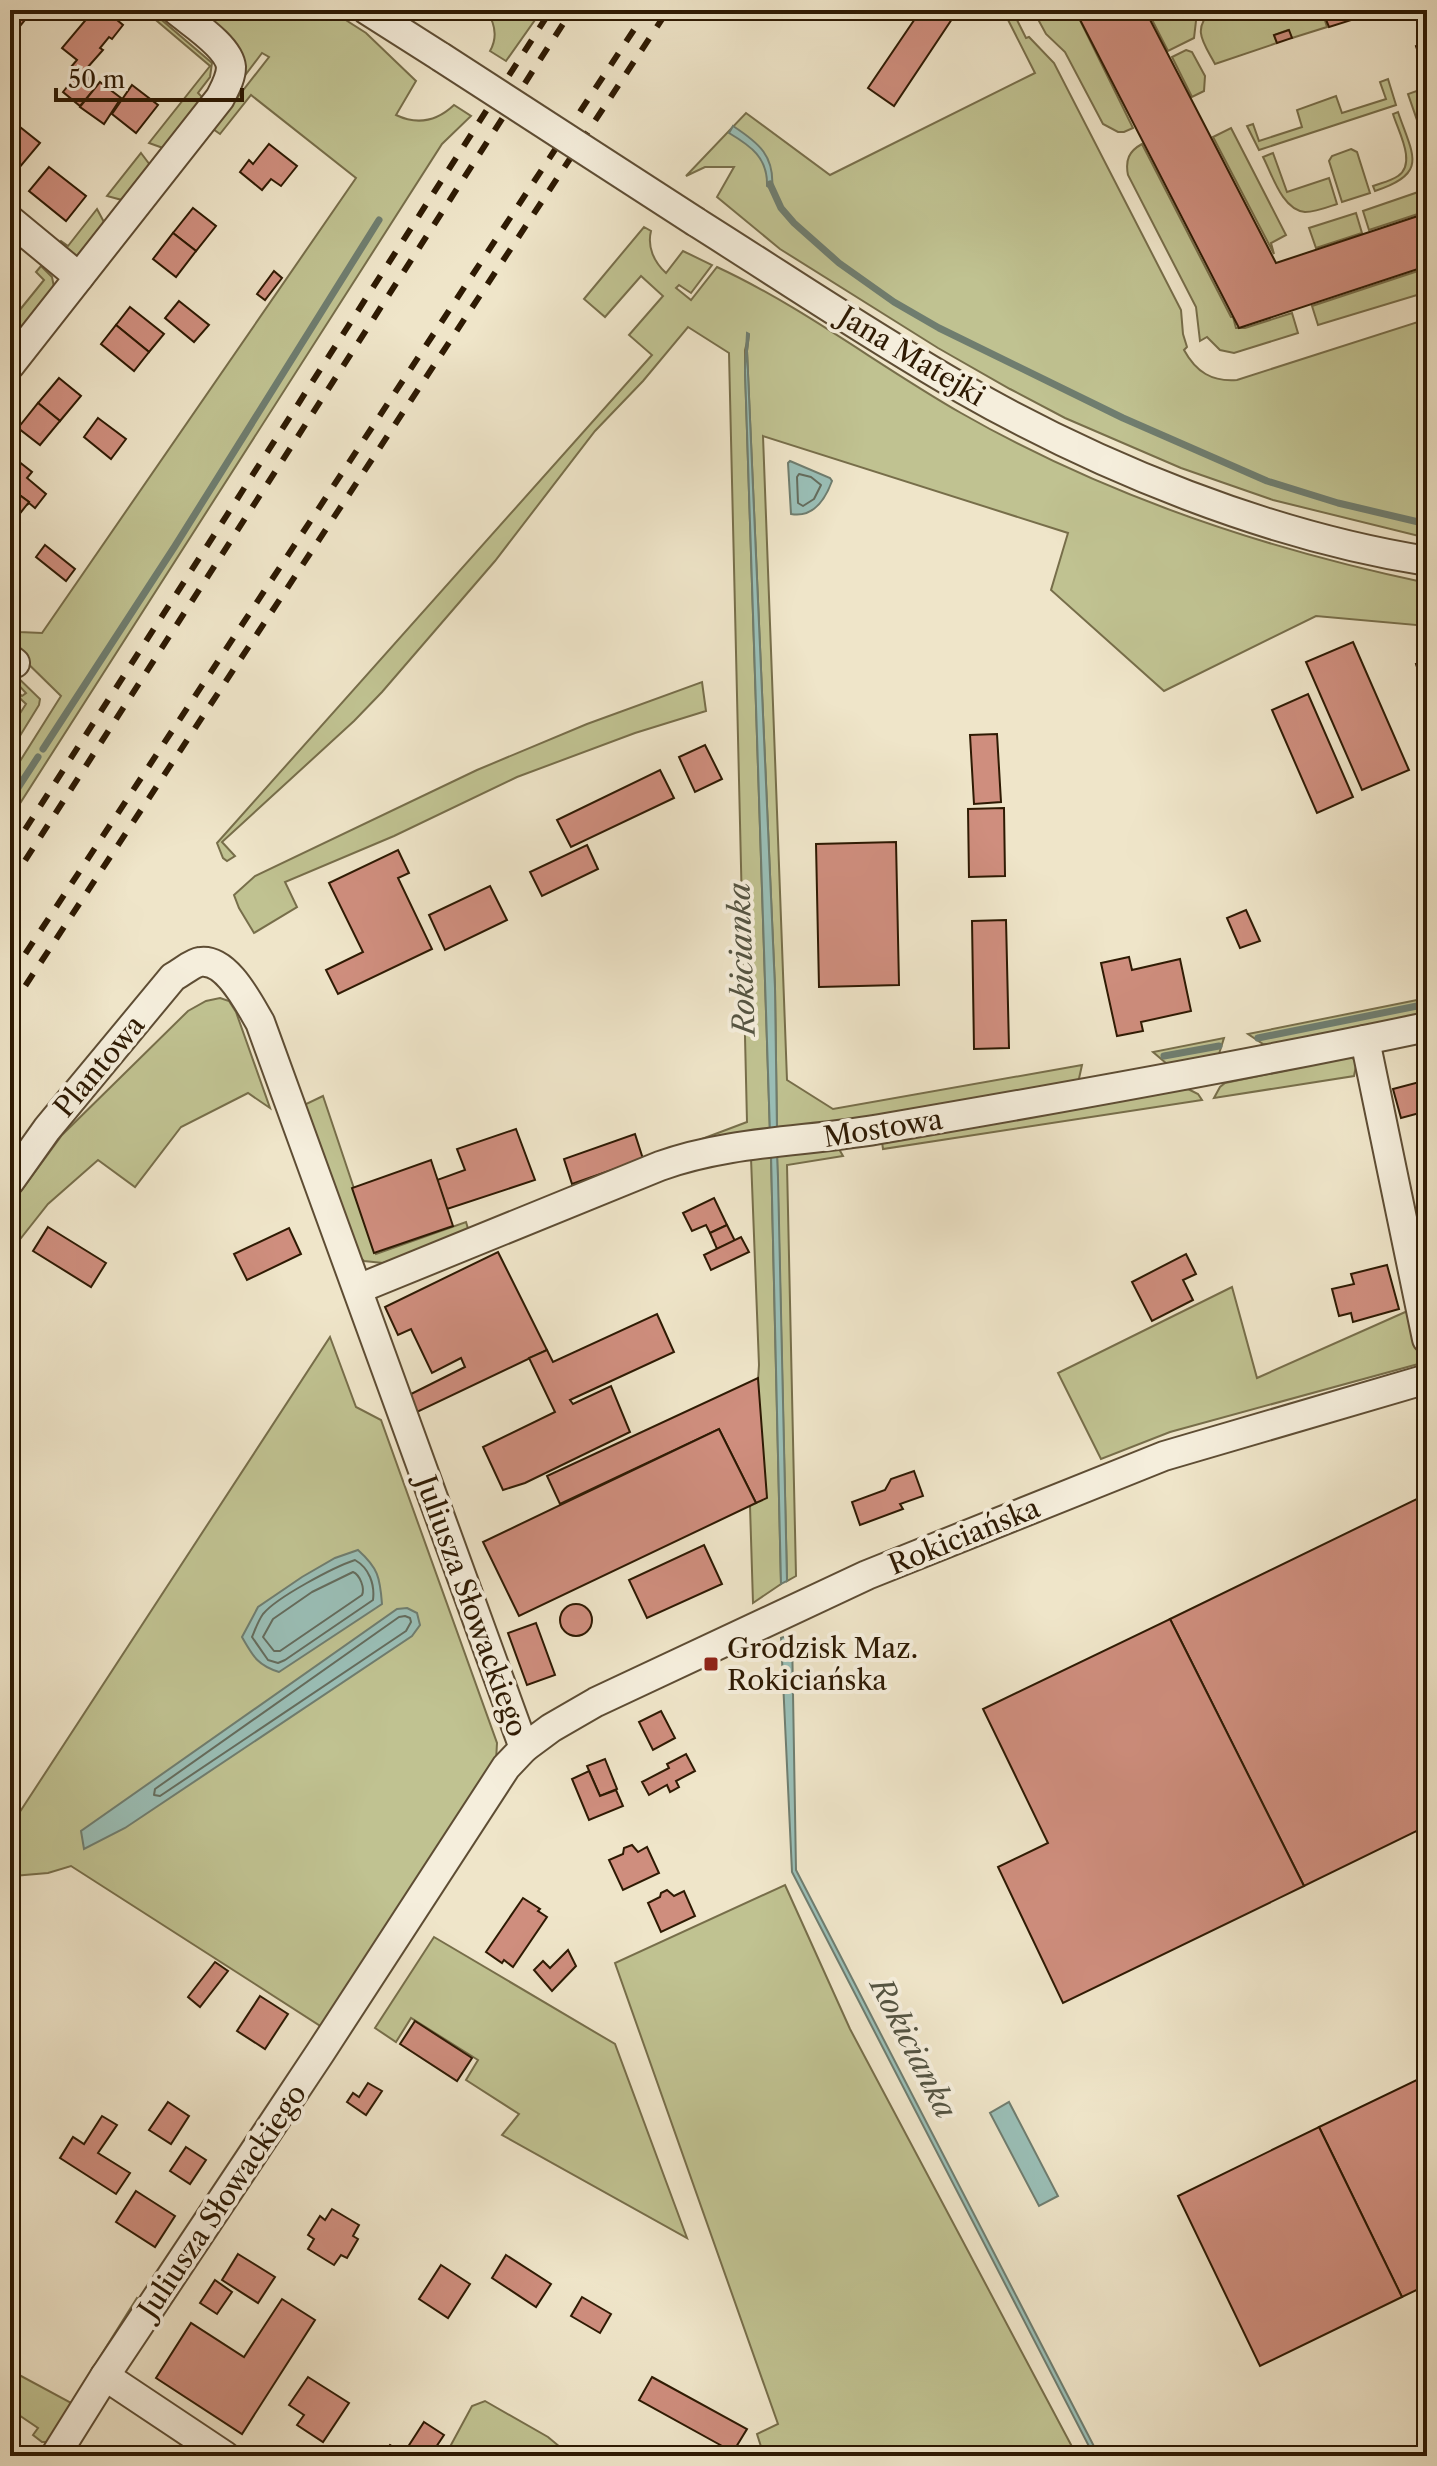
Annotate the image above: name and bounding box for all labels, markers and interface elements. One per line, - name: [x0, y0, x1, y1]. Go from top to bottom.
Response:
- scale bar: [56, 52, 242, 102]
- text: 50 m: [68, 65, 125, 94]
- street label: Jana Matejki: [829, 297, 991, 413]
- water label: Rokicianka: [720, 882, 763, 1038]
- street label: Plantowa: [47, 1008, 152, 1124]
- street label: Mostowa: [821, 1102, 945, 1154]
- street label: Juliusza Słowackiego: [408, 1467, 535, 1741]
- street label: Rokiciańska: [883, 1490, 1045, 1582]
- place label: Grodzisk Maz. Rokiciańska: [727, 1631, 918, 1697]
- marker: Grodzisk Maz. Rokiciańska: [702, 1655, 720, 1673]
- water label: Rokicianka: [861, 1969, 965, 2124]
- street label: Juliusza Słowackiego: [129, 2077, 313, 2328]

